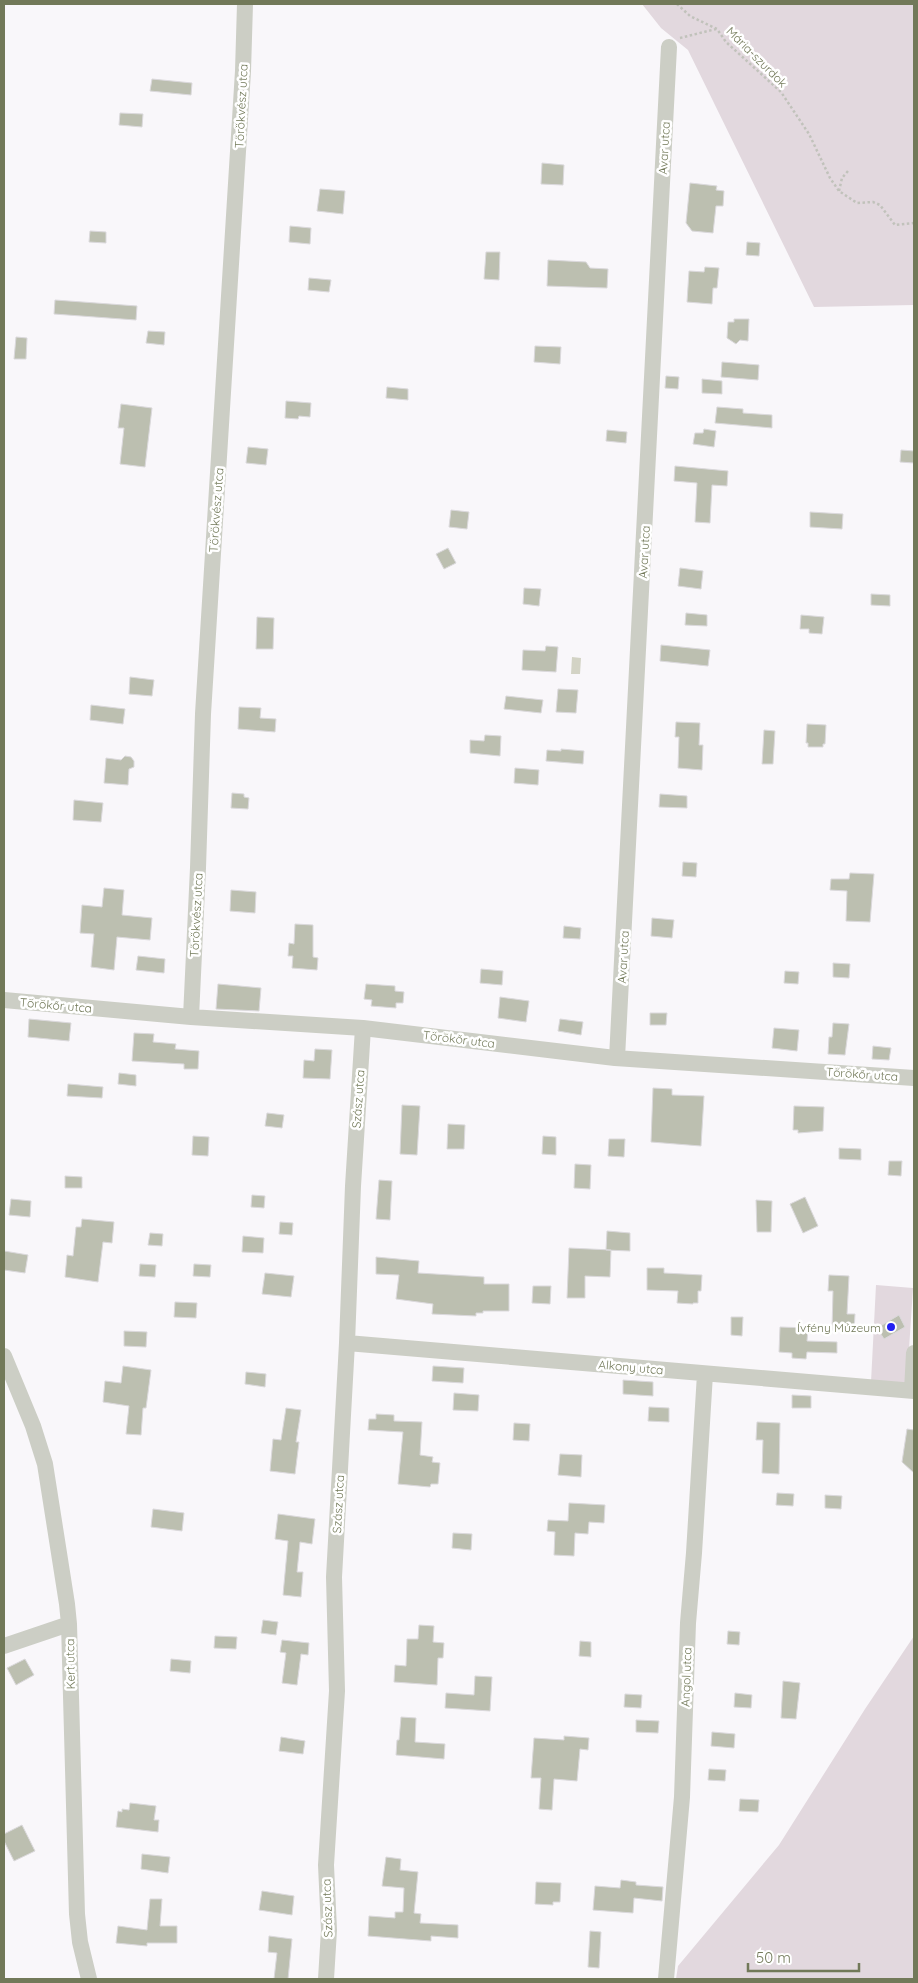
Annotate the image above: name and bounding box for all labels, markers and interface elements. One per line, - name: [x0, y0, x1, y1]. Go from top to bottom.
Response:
- street label: Mária-szurdok: [723, 23, 791, 91]
- street label: Törökvész utca: [231, 63, 251, 149]
- street label: Avar utca: [655, 121, 673, 175]
- street label: Törökvész utca: [206, 467, 226, 553]
- street label: Avar utca: [635, 525, 653, 579]
- street label: Törökvész utca: [186, 872, 206, 958]
- street label: Avar utca: [614, 930, 632, 984]
- street label: Törökőr utca: [19, 994, 93, 1016]
- street label: Törökőr utca: [422, 1027, 496, 1051]
- street label: Törökőr utca: [825, 1064, 899, 1084]
- street label: Szász utca: [348, 1069, 368, 1129]
- place label: Ívfény Múzeum: [797, 1320, 881, 1335]
- marker: Ívfény Múzeum: [885, 1321, 897, 1333]
- street label: Alkony utca: [598, 1357, 664, 1377]
- street label: Szász utca: [329, 1474, 347, 1534]
- street label: Kert utca: [62, 1638, 78, 1690]
- street label: Angol utca: [677, 1647, 695, 1707]
- street label: Szász utca: [318, 1878, 336, 1938]
- scale bar: [748, 1940, 859, 1972]
- text: 50 m: [756, 1948, 791, 1967]

